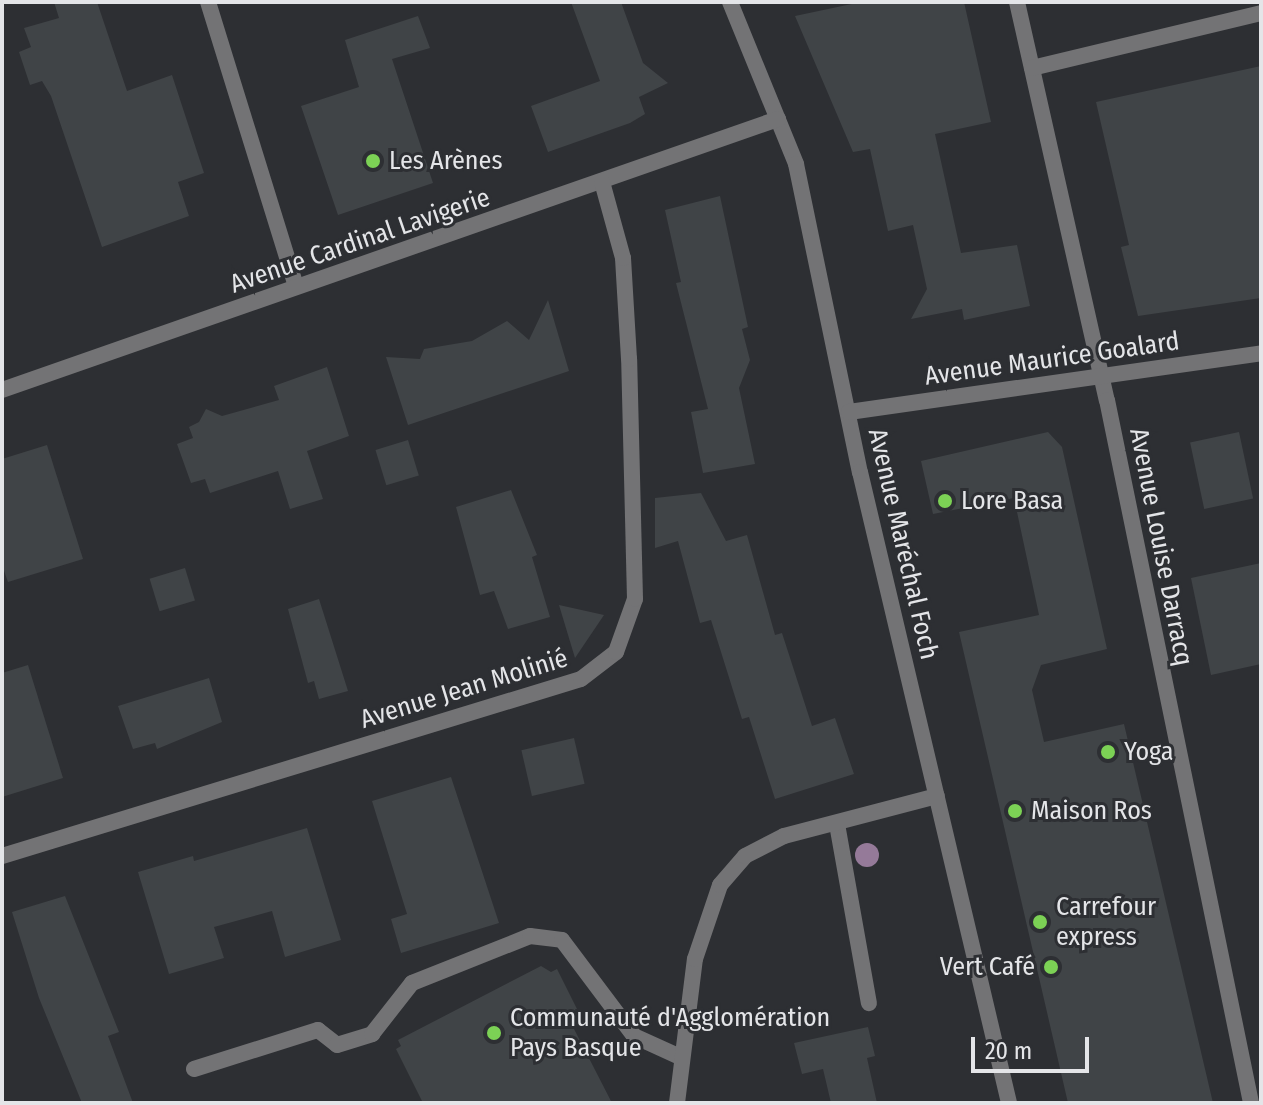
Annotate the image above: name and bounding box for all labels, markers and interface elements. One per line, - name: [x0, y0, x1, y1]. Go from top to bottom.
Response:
- place label: Les Arènes: [389, 145, 503, 177]
- marker: Les Arènes: [364, 152, 382, 170]
- street label: Avenue Cardinal Lavigerie: [226, 182, 494, 300]
- street label: Avenue Maurice Goalard: [923, 326, 1181, 392]
- street label: Avenue Maréchal Foch: [861, 426, 945, 662]
- street label: Avenue Louise Darracq: [1123, 426, 1199, 668]
- place label: Lore Basa: [961, 485, 1063, 517]
- marker: Lore Basa: [936, 492, 954, 510]
- street label: Avenue Jean Molinié: [357, 643, 571, 735]
- place label: Yoga: [1124, 736, 1174, 768]
- marker: Yoga: [1099, 743, 1117, 761]
- place label: Maison Ros: [1031, 795, 1152, 827]
- marker: Maison Ros: [1006, 802, 1024, 820]
- place label: Carrefour express: [1056, 891, 1156, 952]
- marker: Carrefour express: [1031, 913, 1049, 931]
- place label: Vert Café: [940, 951, 1035, 983]
- marker: Vert Café: [1042, 958, 1060, 976]
- place label: Communauté d'Agglomération Pays Basque: [510, 1002, 830, 1064]
- scale bar: [975, 1021, 1093, 1071]
- marker: Communauté d'Agglomération Pays Basque: [485, 1024, 503, 1042]
- text: 20 m: [985, 1037, 1032, 1065]

